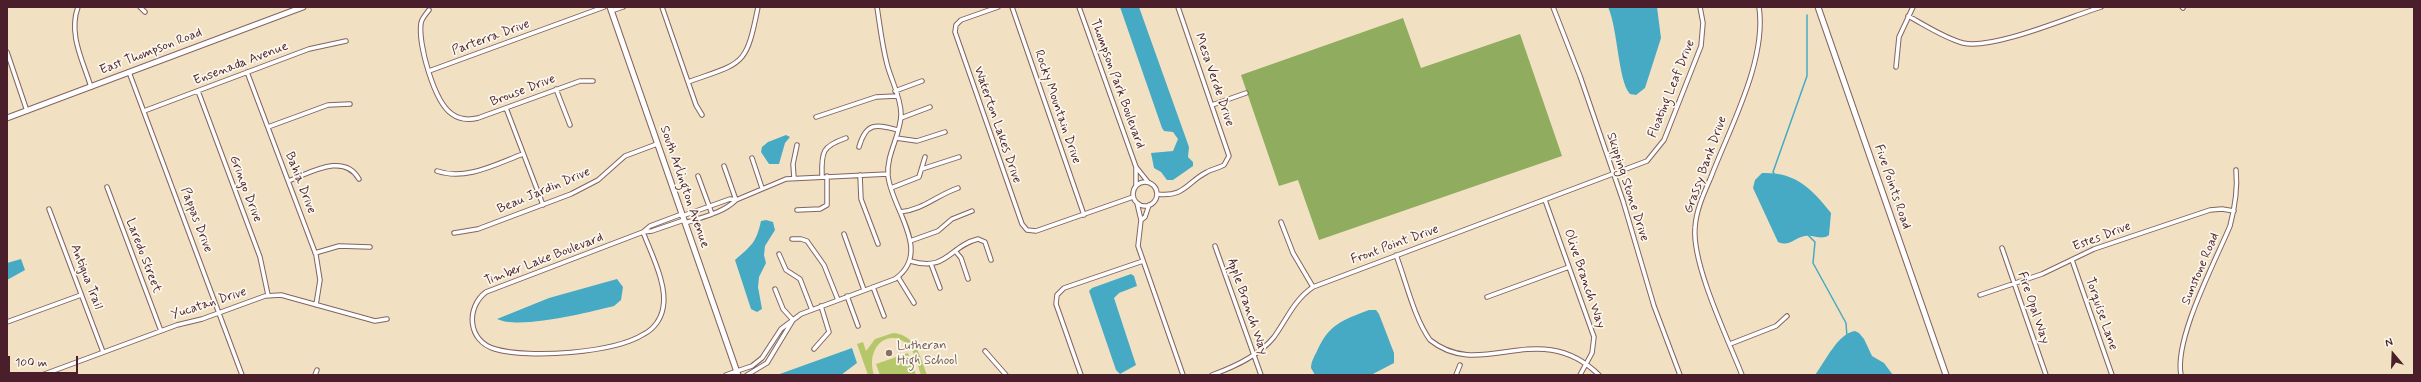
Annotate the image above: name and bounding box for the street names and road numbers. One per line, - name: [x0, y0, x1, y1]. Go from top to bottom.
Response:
- street label: Parterra Drive: [450, 17, 532, 59]
- street label: Thompson Park Boulevard: [1086, 17, 1148, 151]
- street label: East Thompson Road: [98, 25, 204, 79]
- street label: Mesa Verde Drive: [1191, 31, 1237, 129]
- street label: Floating Leaf Drive: [1645, 38, 1699, 140]
- street label: Ensenada Avenue: [192, 39, 290, 89]
- street label: Rocky Mountain Drive: [1030, 48, 1084, 166]
- street label: Waterton Lakes Drive: [970, 64, 1024, 186]
- street label: Brouse Drive: [488, 71, 558, 111]
- street label: Grassy Bank Drive: [1681, 114, 1731, 216]
- street label: South Arlington Avenue: [656, 124, 712, 250]
- street label: Skipping Stone Drive: [1602, 131, 1652, 243]
- street label: Five Points Road: [1870, 143, 1914, 231]
- street label: Bahia Drive: [281, 150, 319, 216]
- street label: Gringo Drive: [225, 153, 265, 225]
- street label: Beau Jardin Drive: [495, 164, 593, 218]
- street label: Pappas Drive: [176, 185, 216, 255]
- street label: Laredo Street: [122, 217, 164, 295]
- street label: Estes Drive: [2071, 219, 2133, 255]
- street label: Front Point Drive: [1349, 222, 1441, 268]
- street label: Olive Branch Way: [1560, 227, 1608, 331]
- street label: Timber Lake Boulevard: [482, 230, 606, 290]
- street label: Sunstone Road: [2179, 231, 2223, 307]
- street label: Antigua Trail: [66, 242, 106, 312]
- street label: Apple Branch Way: [1223, 257, 1271, 357]
- street label: Fire Opal Way: [2013, 270, 2053, 346]
- street label: Torquise Lane: [2081, 276, 2121, 352]
- street label: Yucatan Drive: [169, 284, 249, 324]

